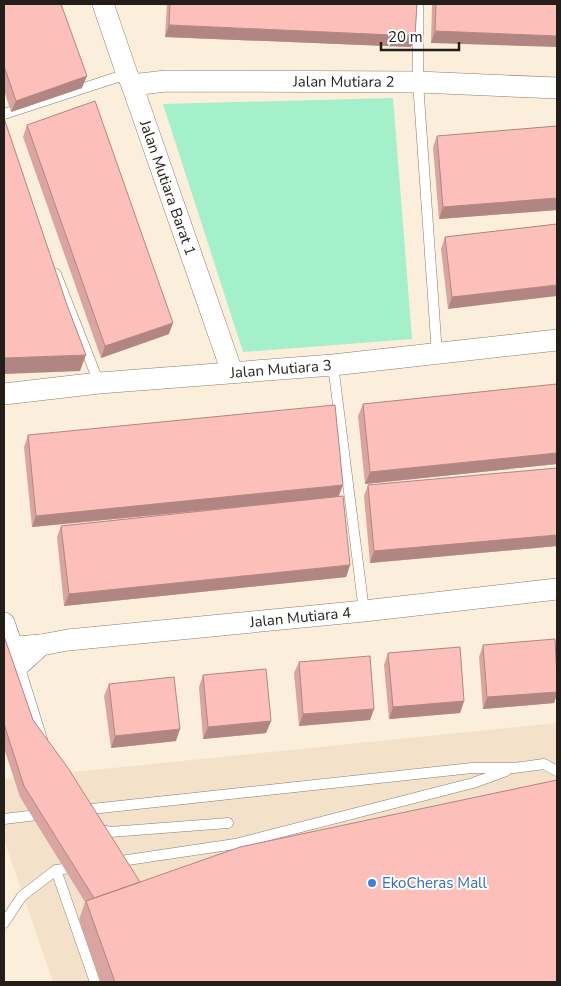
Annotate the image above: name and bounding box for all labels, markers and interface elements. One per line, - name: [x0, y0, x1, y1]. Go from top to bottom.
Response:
- scale bar: [381, 20, 458, 52]
- text: 20 m: [388, 27, 423, 47]
- street label: Jalan Mutiara 2: [292, 71, 395, 92]
- street label: Jalan Mutiara Barat 1: [135, 116, 201, 258]
- street label: Jalan Mutiara 3: [228, 355, 332, 383]
- street label: Jalan Mutiara 4: [248, 602, 352, 632]
- place label: EkoCheras Mall: [382, 873, 488, 893]
- marker: EkoCheras Mall: [366, 877, 378, 889]

